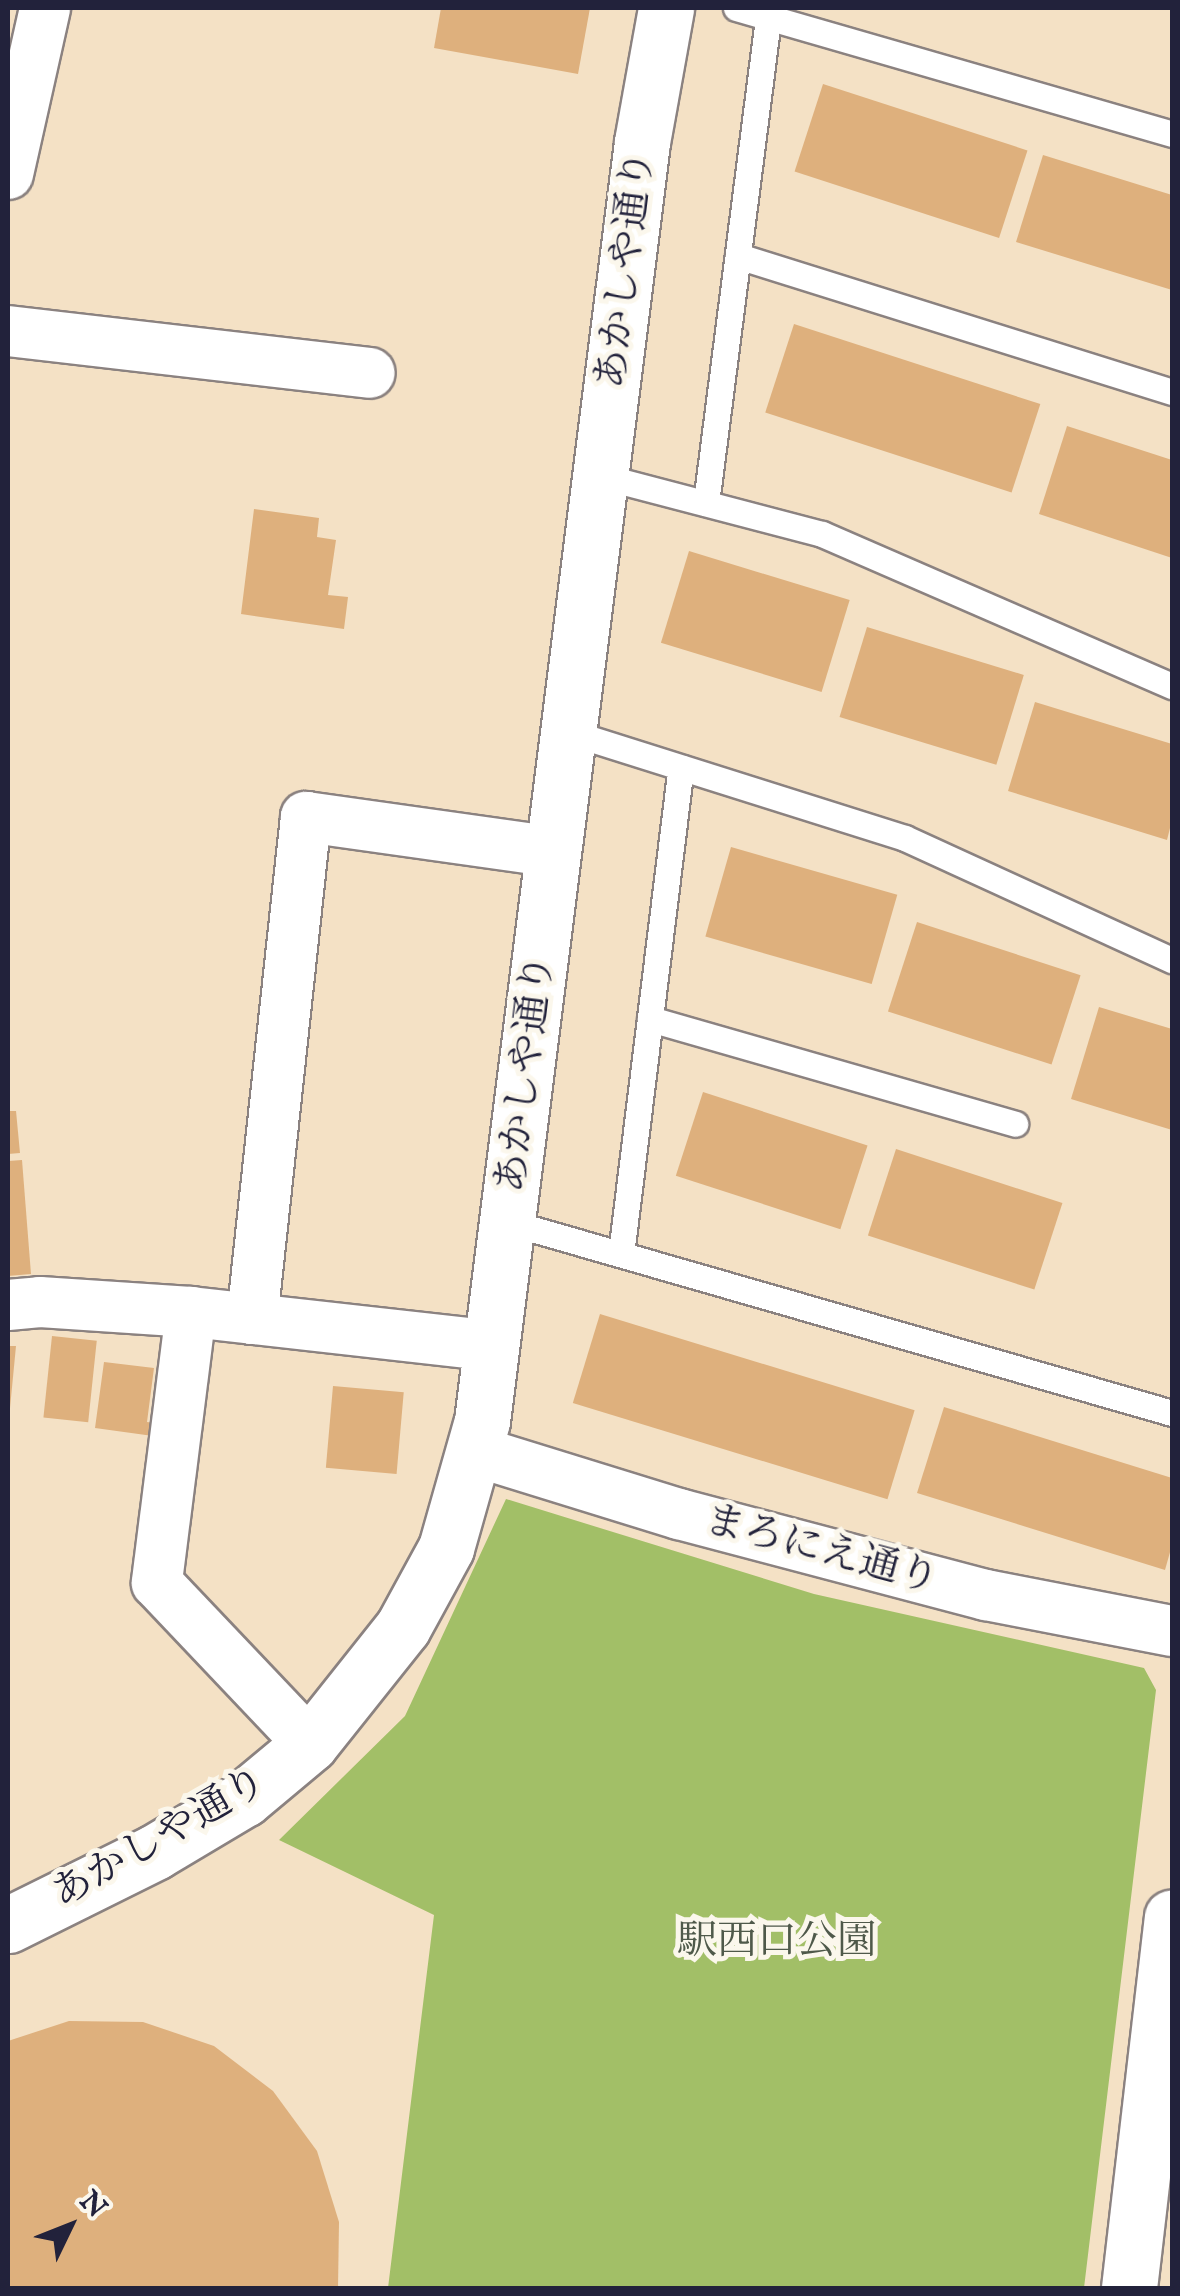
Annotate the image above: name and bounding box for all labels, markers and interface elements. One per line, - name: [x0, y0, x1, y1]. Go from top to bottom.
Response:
- street label: あかしや通り: [589, 148, 665, 392]
- street label: あかしや通り: [489, 952, 565, 1196]
- street label: まろにえ通り: [699, 1497, 943, 1605]
- street label: あかしや通り: [44, 1758, 276, 1920]
- park label: 駅西口公園: [677, 1919, 877, 1967]
- north arrow: [20, 2176, 120, 2276]
- text: N: [71, 2184, 113, 2226]

